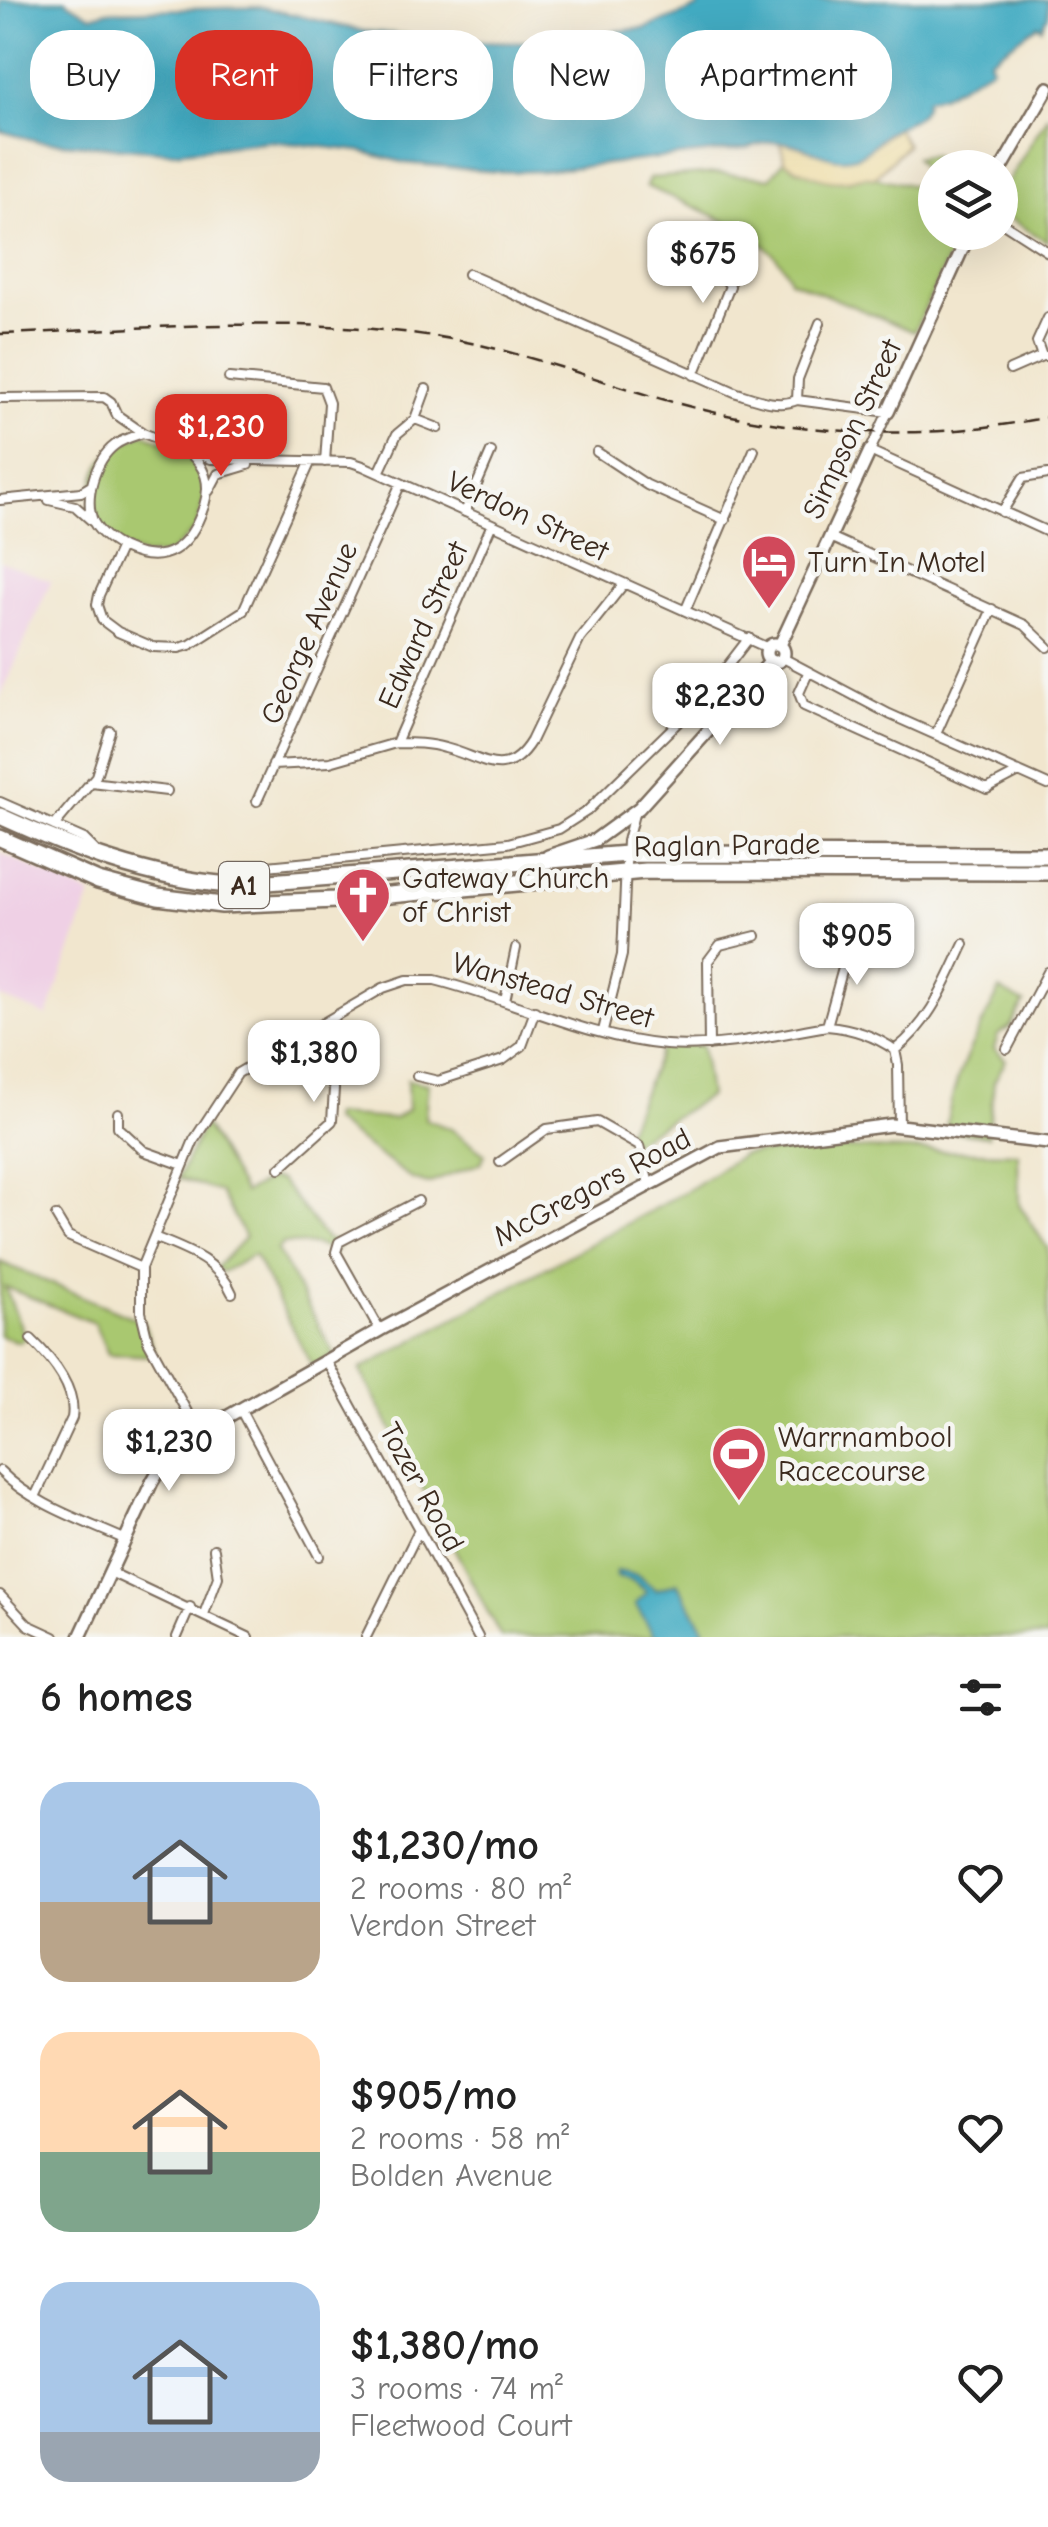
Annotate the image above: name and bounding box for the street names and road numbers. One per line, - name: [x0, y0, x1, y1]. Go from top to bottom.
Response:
- street label: Simpson Street: [796, 333, 910, 524]
- street label: Verdon Street: [442, 464, 615, 570]
- street label: Edward Street: [371, 535, 476, 714]
- street label: George Avenue: [254, 537, 365, 730]
- street label: Raglan Parade: [634, 826, 820, 865]
- road number: A1: [219, 862, 269, 908]
- street label: Wanstead Street: [448, 945, 659, 1036]
- street label: McGregors Road: [488, 1121, 697, 1254]
- street label: Tozer Road: [372, 1417, 471, 1558]

